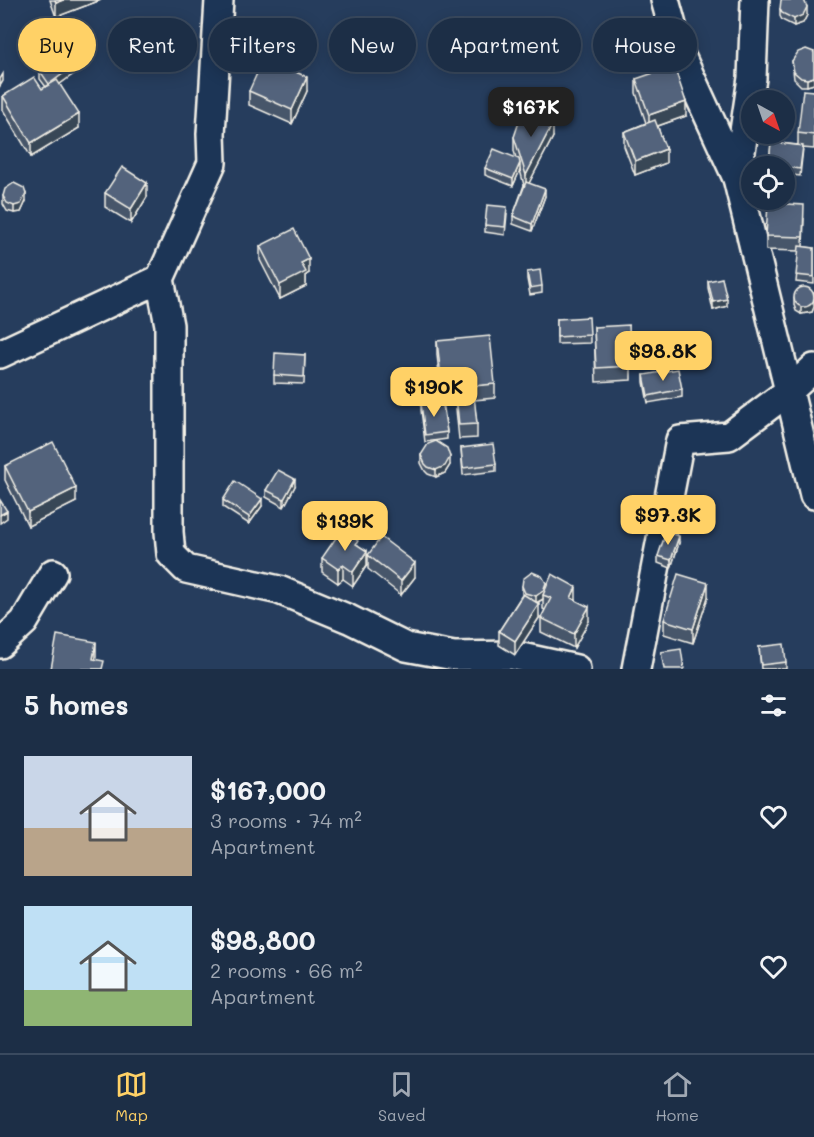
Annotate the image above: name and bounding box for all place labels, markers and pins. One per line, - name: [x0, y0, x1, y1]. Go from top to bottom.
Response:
- pin: $167K: [489, 87, 573, 138]
- pin: $98.8K: [614, 331, 712, 382]
- pin: $190K: [392, 367, 476, 418]
- pin: $97.3K: [619, 495, 717, 546]
- pin: $139K: [303, 501, 387, 552]

